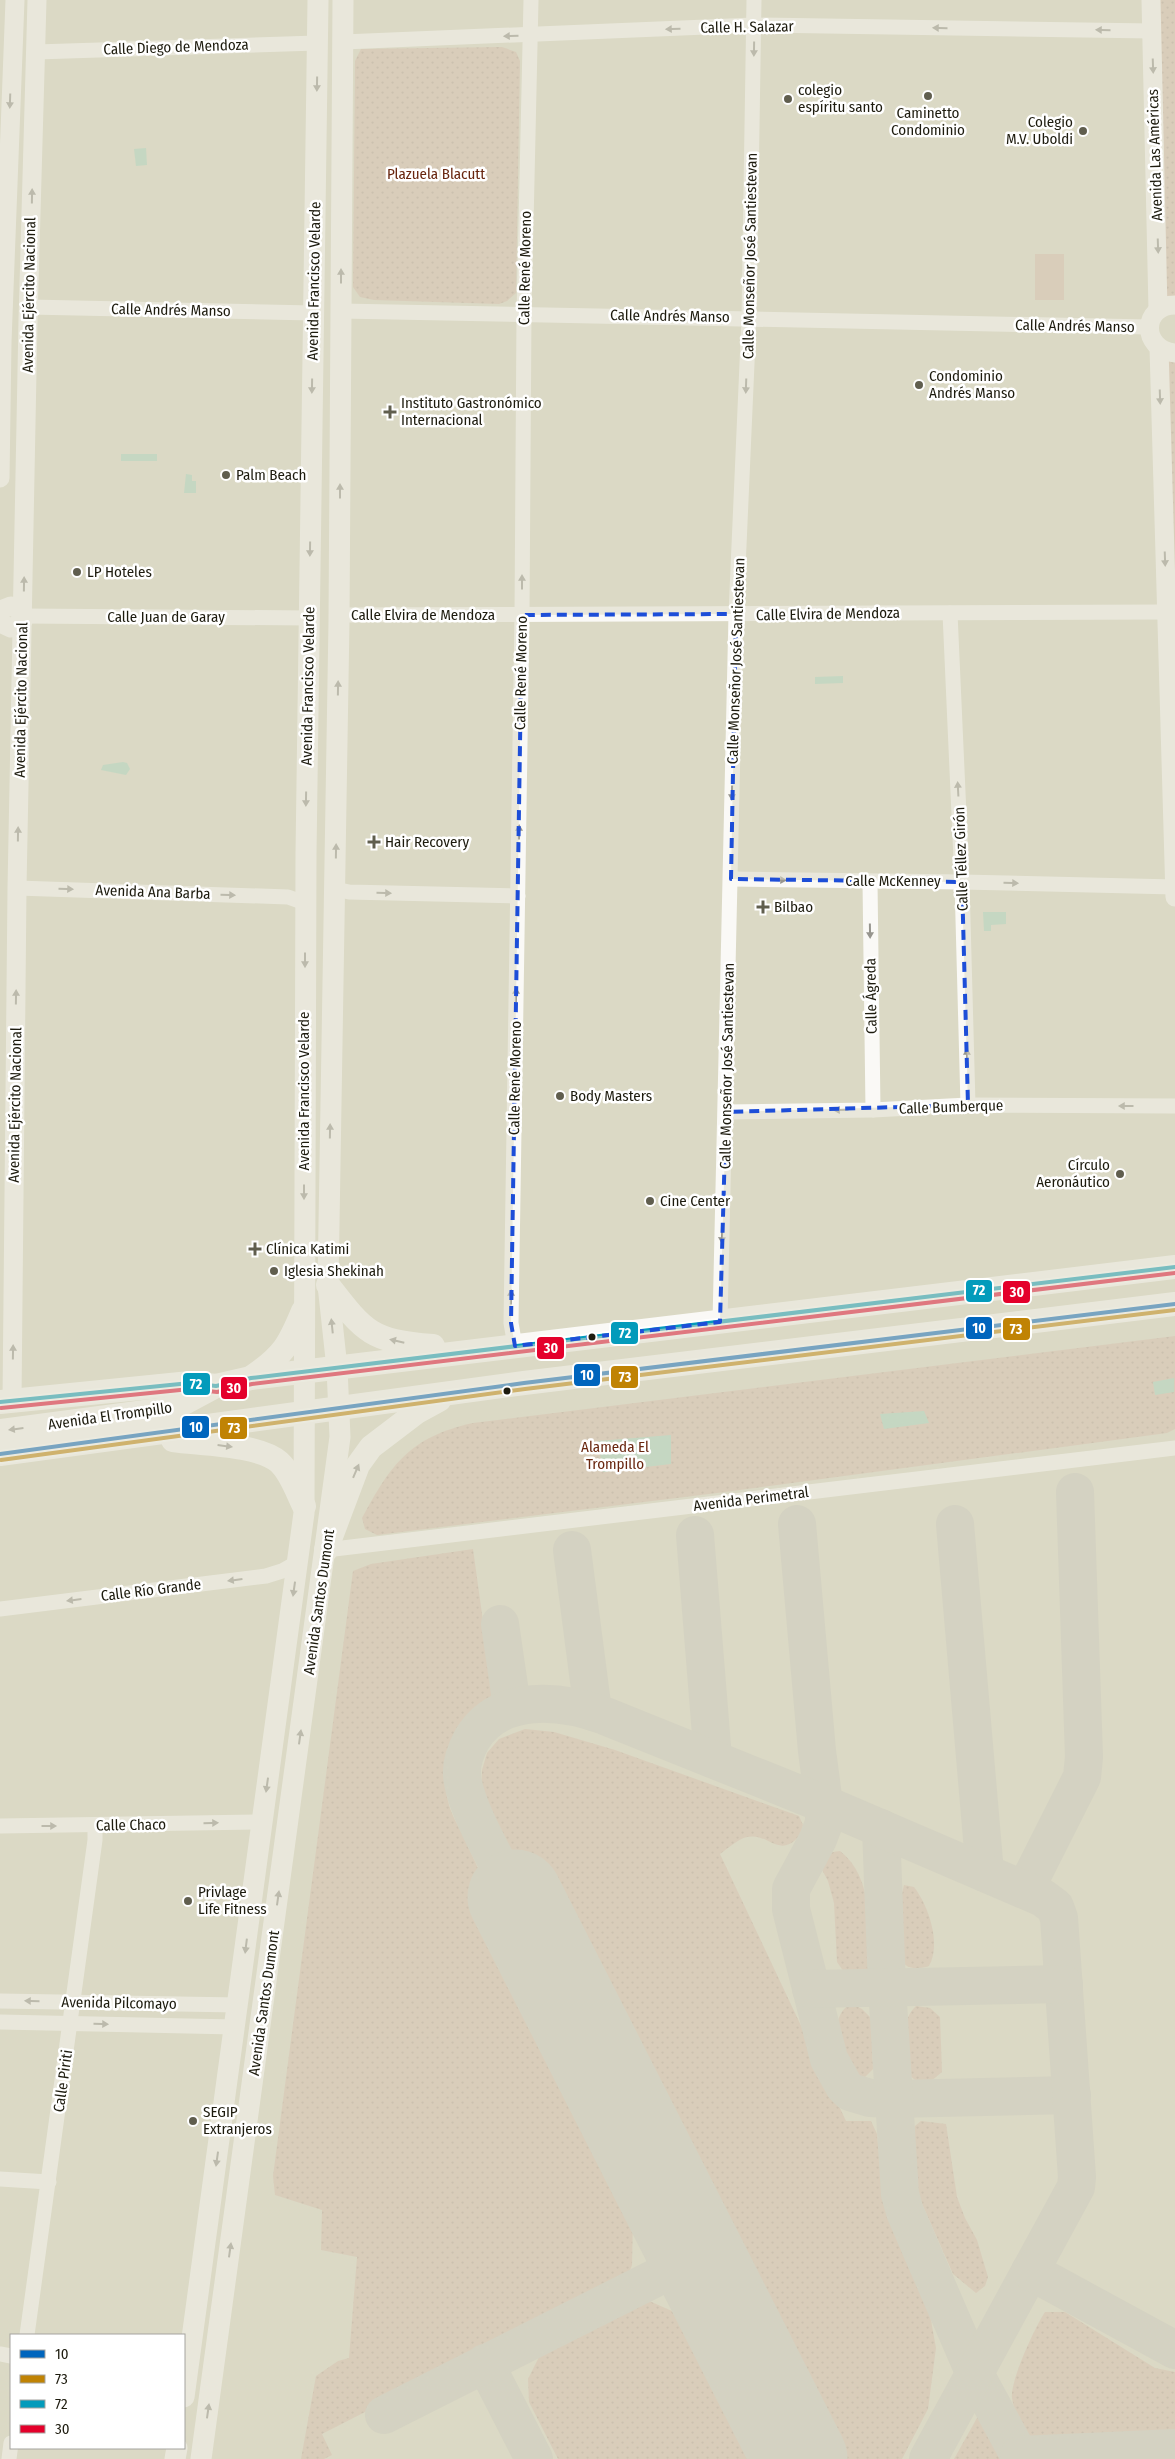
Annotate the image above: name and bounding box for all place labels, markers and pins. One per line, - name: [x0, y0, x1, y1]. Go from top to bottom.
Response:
- place label: colegio espíritu santo: [798, 81, 883, 116]
- marker: Caminetto Condominio: [922, 90, 934, 102]
- marker: colegio espíritu santo: [782, 93, 794, 105]
- place label: Caminetto Condominio: [891, 104, 965, 139]
- place label: Colegio M.V. Uboldi: [1006, 113, 1073, 148]
- marker: Colegio M.V. Uboldi: [1077, 125, 1089, 137]
- place label: Condominio Andrés Manso: [929, 367, 1015, 402]
- marker: Condominio Andrés Manso: [913, 379, 925, 391]
- place label: Instituto Gastronómico Internacional: [401, 394, 542, 429]
- marker: Instituto Gastronómico Internacional: [383, 405, 397, 419]
- place label: Palm Beach: [236, 466, 306, 484]
- marker: Palm Beach: [220, 469, 232, 481]
- place label: LP Hoteles: [87, 563, 152, 581]
- marker: LP Hoteles: [71, 566, 83, 578]
- place label: Hair Recovery: [385, 833, 470, 851]
- marker: Hair Recovery: [367, 835, 381, 849]
- place label: Bilbao: [774, 898, 813, 916]
- marker: Bilbao: [756, 900, 770, 914]
- place label: Body Masters: [570, 1087, 652, 1105]
- marker: Body Masters: [554, 1090, 566, 1102]
- place label: Círculo Aeronáutico: [1036, 1156, 1110, 1191]
- marker: Círculo Aeronáutico: [1114, 1168, 1126, 1180]
- place label: Cine Center: [660, 1192, 731, 1210]
- marker: Cine Center: [644, 1195, 656, 1207]
- place label: Clínica Katimi: [266, 1240, 349, 1258]
- marker: Clínica Katimi: [248, 1242, 262, 1256]
- place label: Iglesia Shekinah: [284, 1262, 384, 1280]
- marker: Iglesia Shekinah: [268, 1265, 280, 1277]
- unlabelled marker: [587, 1332, 597, 1342]
- unlabelled marker: [502, 1386, 512, 1396]
- place label: Privlage Life Fitness: [198, 1883, 267, 1918]
- marker: Privlage Life Fitness: [182, 1895, 194, 1907]
- place label: SEGIP Extranjeros: [203, 2103, 272, 2138]
- marker: SEGIP Extranjeros: [187, 2115, 199, 2127]

